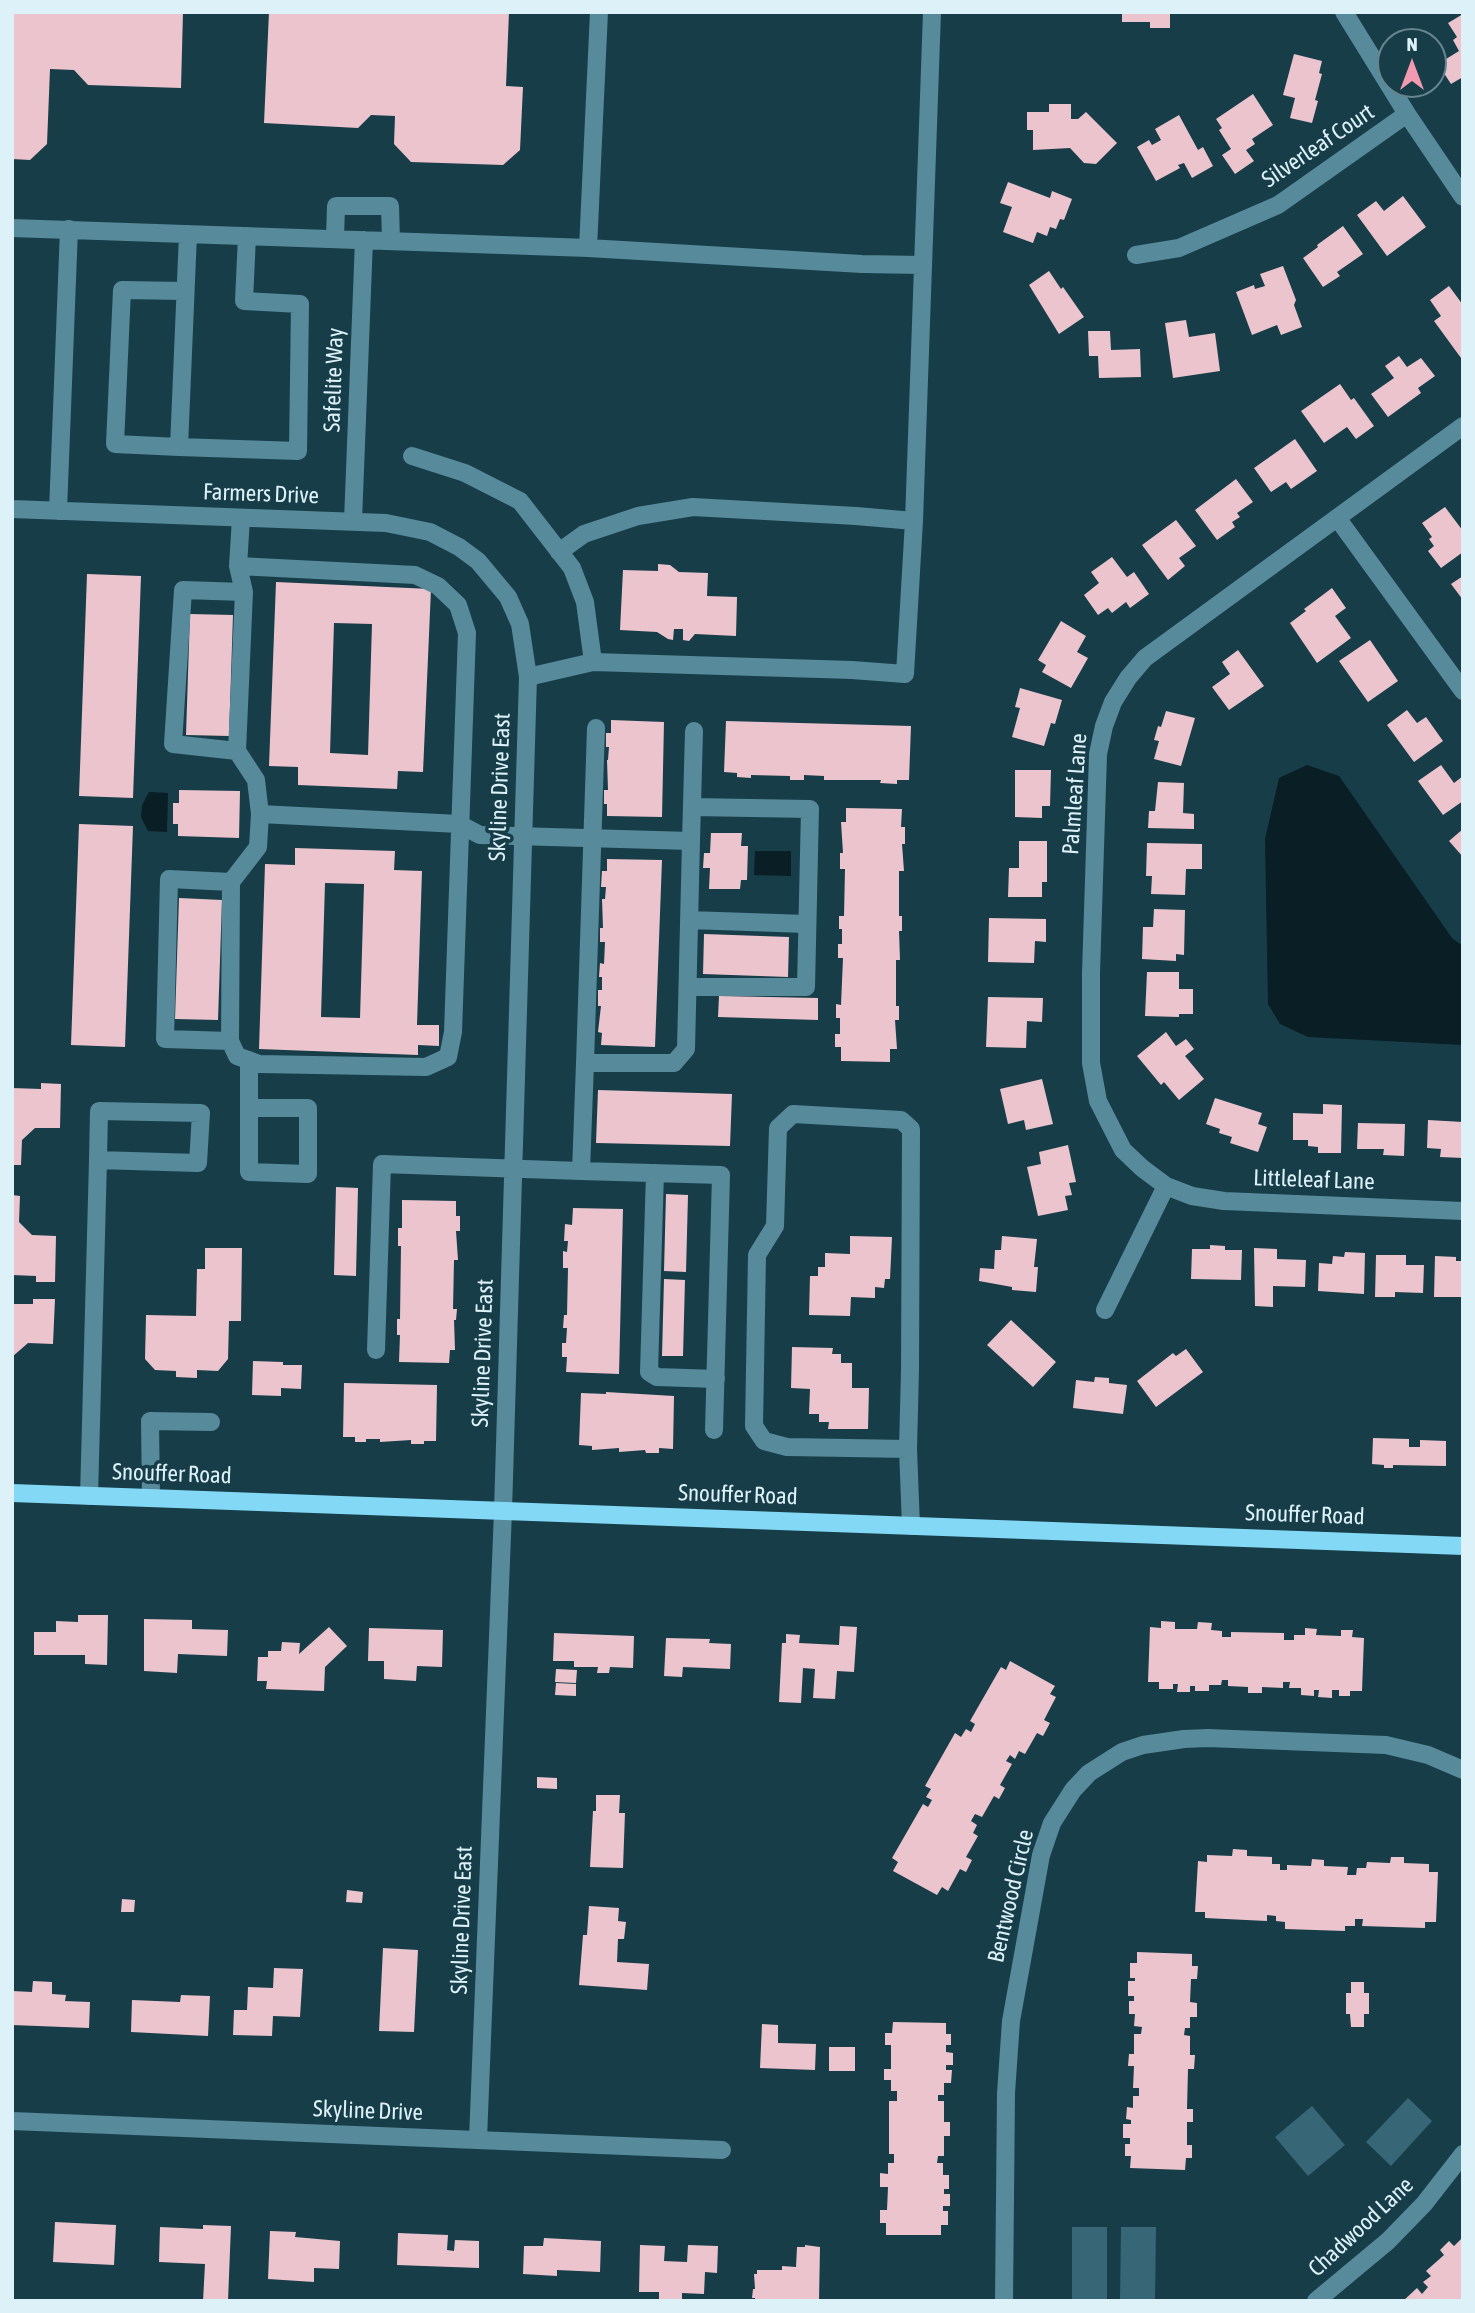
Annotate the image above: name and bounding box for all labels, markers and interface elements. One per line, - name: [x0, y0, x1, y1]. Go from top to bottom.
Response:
- north arrow: [1377, 28, 1447, 98]
- text: N: [1406, 33, 1418, 55]
- street label: Silverleaf Court: [1257, 98, 1379, 194]
- street label: Safelite Way: [318, 327, 350, 433]
- street label: Farmers Drive: [203, 478, 319, 510]
- street label: Skyline Drive East: [484, 712, 516, 862]
- street label: Palmleaf Lane: [1057, 732, 1093, 856]
- street label: Littleleaf Lane: [1253, 1164, 1375, 1196]
- street label: Skyline Drive East: [467, 1278, 499, 1428]
- street label: Snouffer Road: [112, 1458, 232, 1490]
- street label: Snouffer Road: [678, 1479, 798, 1511]
- street label: Snouffer Road: [1245, 1499, 1365, 1531]
- street label: Bentwood Circle: [982, 1827, 1040, 1965]
- street label: Skyline Drive East: [446, 1845, 478, 1995]
- street label: Skyline Drive: [313, 2095, 423, 2127]
- street label: Chadwood Lane: [1303, 2171, 1419, 2283]

